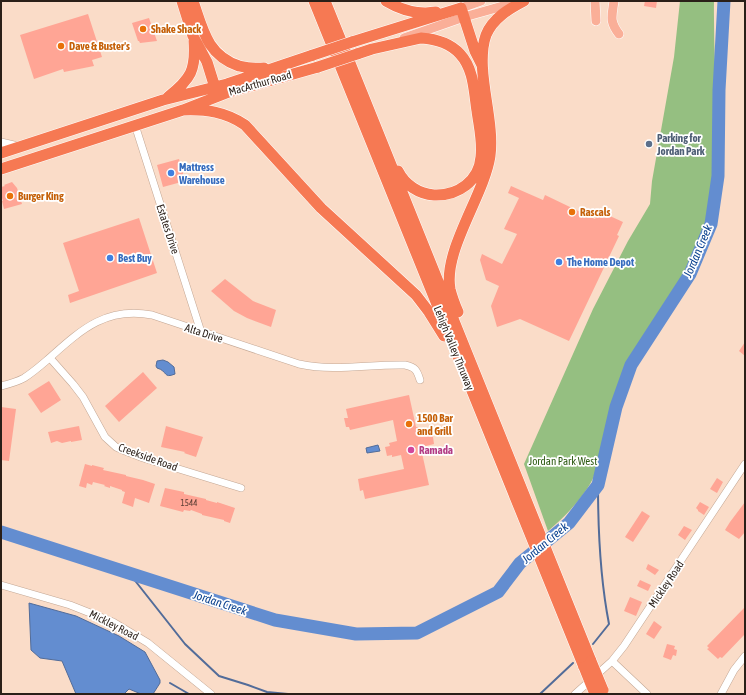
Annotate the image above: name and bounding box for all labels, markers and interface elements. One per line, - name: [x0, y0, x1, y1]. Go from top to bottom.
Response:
- place label: Shake Shack: [151, 23, 201, 35]
- marker: Shake Shack: [138, 24, 148, 34]
- place label: Dave & Buster's: [69, 40, 130, 52]
- marker: Dave & Buster's: [56, 41, 66, 51]
- street label: MacArthur Road: [227, 68, 293, 98]
- place label: Parking for Jordan Park: [656, 132, 705, 157]
- marker: Parking for Jordan Park: [644, 139, 654, 149]
- place label: Mattress Warehouse: [178, 161, 225, 186]
- marker: Mattress Warehouse: [166, 168, 176, 178]
- place label: Burger King: [18, 190, 64, 202]
- marker: Burger King: [5, 191, 15, 201]
- street label: Estates Drive: [154, 203, 182, 255]
- place label: Rascals: [580, 206, 611, 218]
- marker: Rascals: [567, 207, 577, 217]
- water label: Jordan Creek: [680, 222, 716, 280]
- place label: Best Buy: [118, 252, 152, 264]
- marker: Best Buy: [105, 253, 115, 263]
- place label: The Home Depot: [567, 256, 635, 268]
- marker: The Home Depot: [554, 257, 564, 267]
- street label: Lehigh Valley Thruway: [432, 304, 477, 392]
- street label: Alta Drive: [183, 321, 225, 345]
- place label: 1500 Bar and Grill: [417, 412, 454, 437]
- marker: 1500 Bar and Grill: [404, 419, 414, 429]
- street label: Creekside Road: [117, 441, 179, 473]
- place label: Ramada: [419, 444, 453, 456]
- marker: Ramada: [406, 445, 416, 455]
- park label: Jordan Park West: [529, 455, 597, 467]
- house number: 1544: [181, 498, 197, 508]
- water label: Jordan Creek: [518, 519, 571, 567]
- street label: Mickley Road: [646, 558, 686, 610]
- water label: Jordan Creek: [190, 587, 249, 619]
- street label: Mickley Road: [87, 607, 141, 643]

